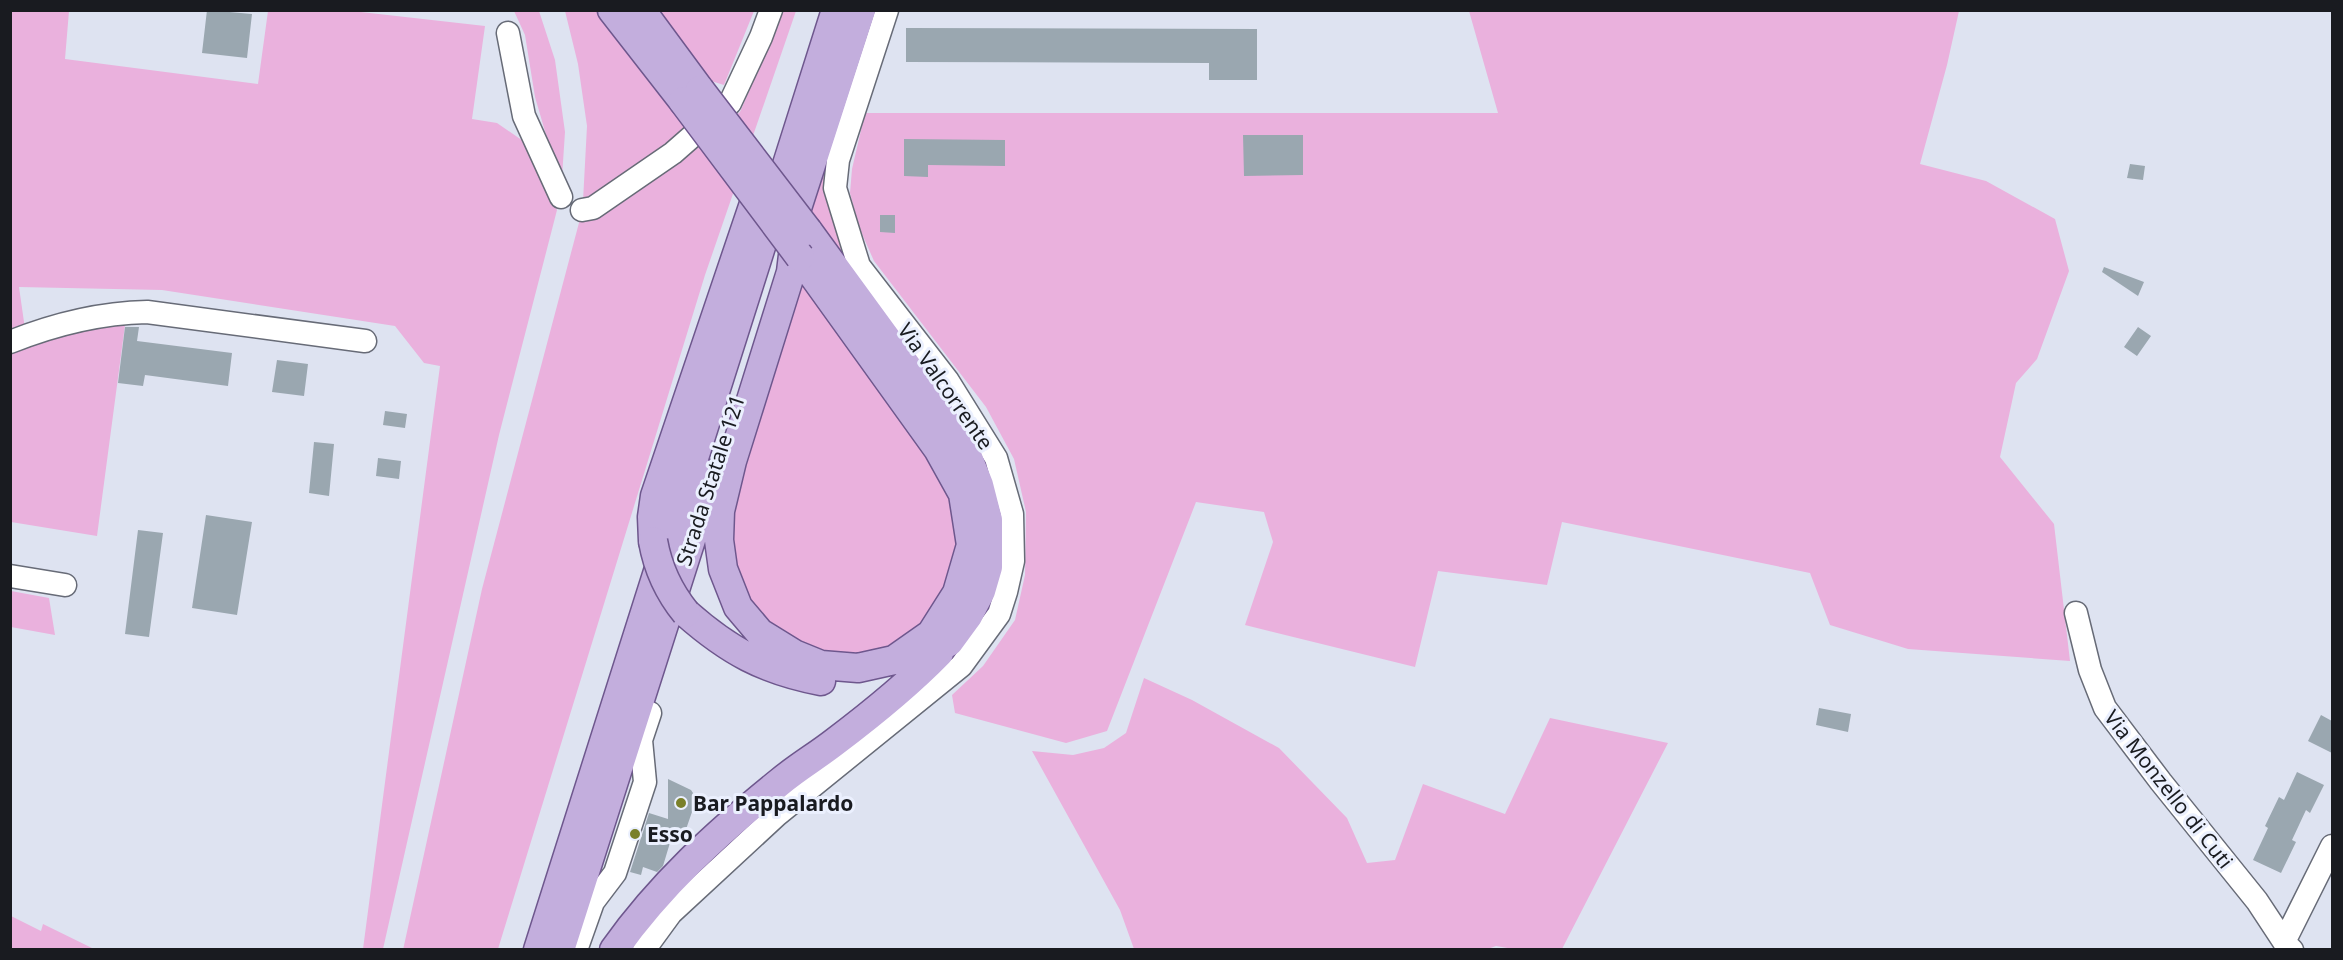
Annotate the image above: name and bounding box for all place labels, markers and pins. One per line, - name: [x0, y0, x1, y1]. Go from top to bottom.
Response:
- place label: Bar Pappalardo: [693, 789, 853, 817]
- marker: Bar Pappalardo: [674, 796, 688, 810]
- place label: Esso: [647, 820, 693, 848]
- marker: Esso: [628, 827, 642, 841]

